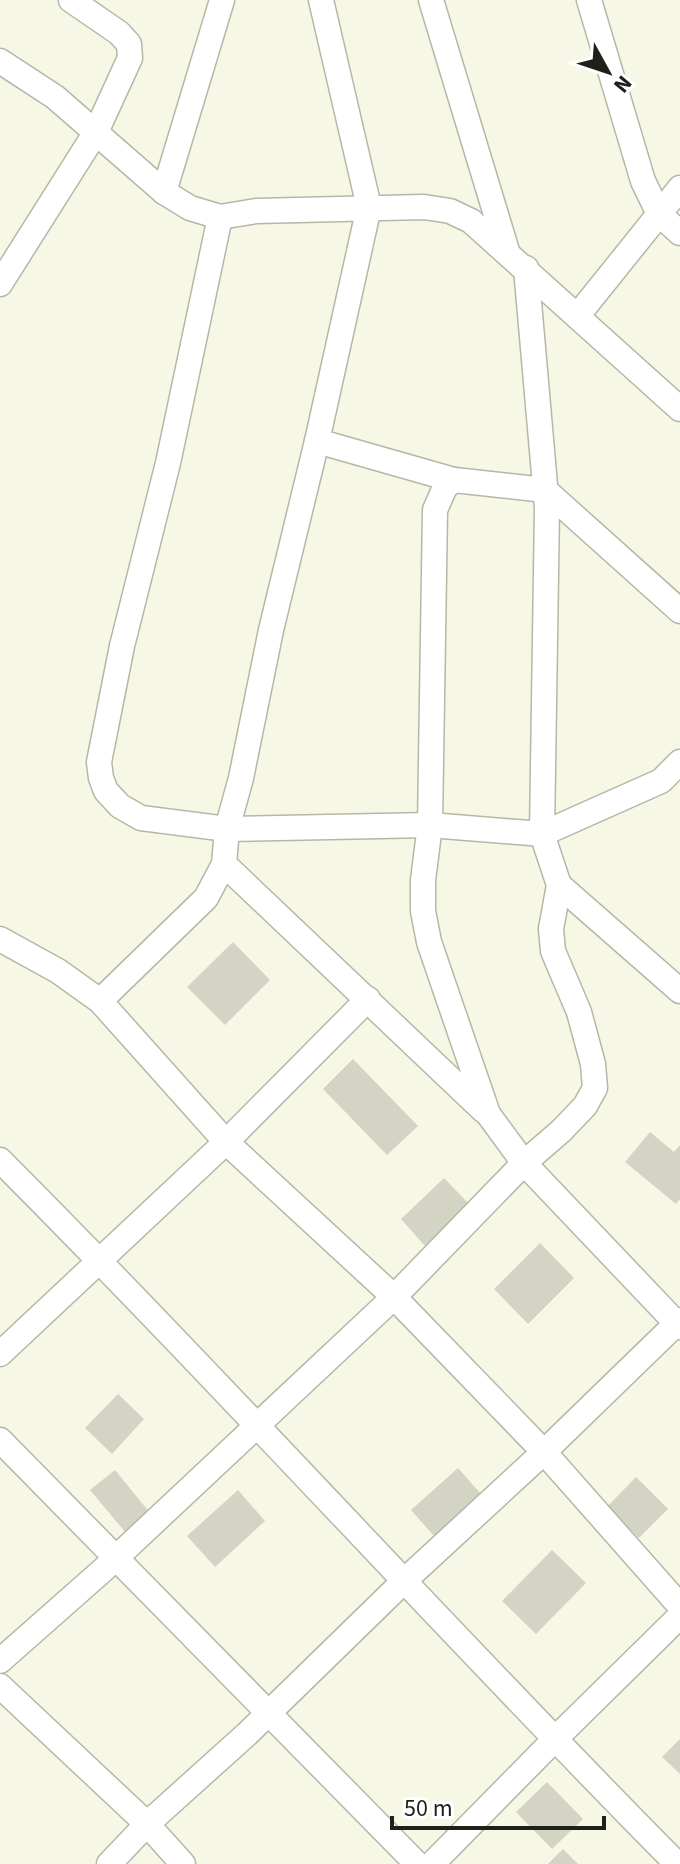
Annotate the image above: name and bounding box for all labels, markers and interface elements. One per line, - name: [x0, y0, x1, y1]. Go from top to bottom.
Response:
- north arrow: [568, 32, 648, 112]
- text: N: [606, 68, 640, 100]
- scale bar: [392, 1780, 604, 1830]
- text: 50 m: [404, 1791, 453, 1826]

